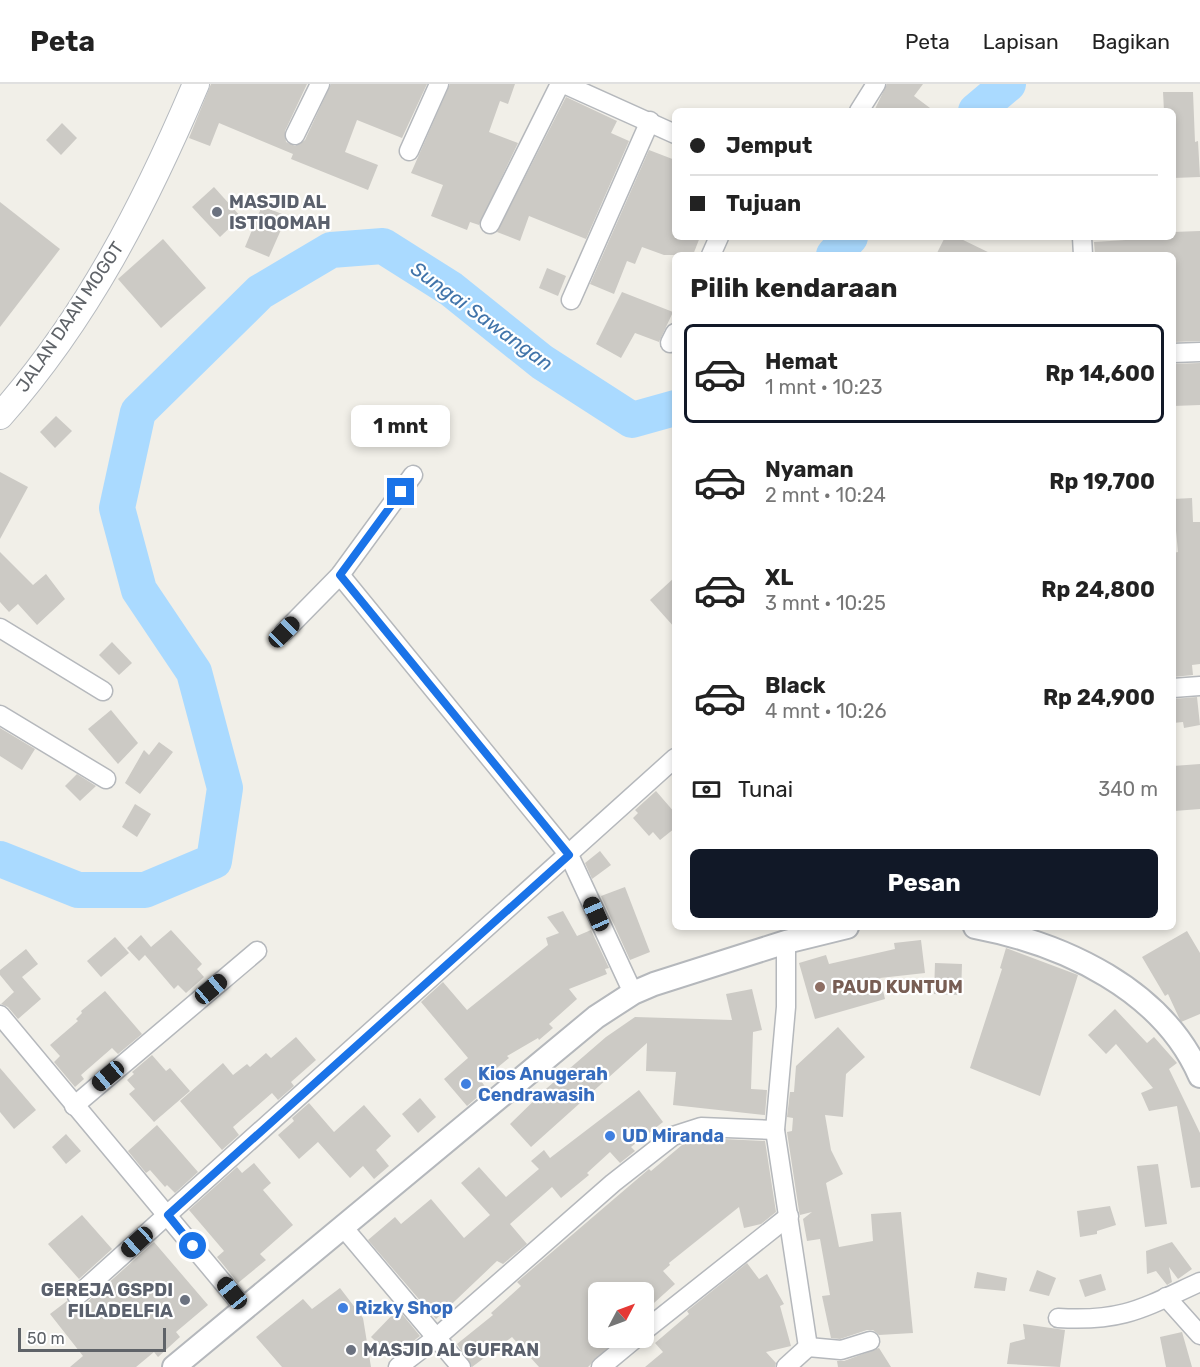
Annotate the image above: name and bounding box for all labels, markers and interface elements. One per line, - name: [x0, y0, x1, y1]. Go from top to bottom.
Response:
- text: Peta: [30, 25, 95, 58]
- text: Peta: [905, 29, 950, 54]
- text: Lapisan: [983, 29, 1059, 54]
- text: Bagikan: [1092, 29, 1170, 54]
- text: Jemput: [726, 132, 812, 159]
- text: Tujuan: [726, 190, 801, 217]
- place label: MASJID AL ISTIQOMAH: [229, 191, 331, 234]
- marker: MASJID AL ISTIQOMAH: [210, 205, 224, 219]
- street label: JALAN DAAN MOGOT: [11, 238, 129, 396]
- water label: Sungai Sawangan: [406, 256, 558, 376]
- text: Pilih kendaraan: [690, 272, 898, 304]
- icon: car: [693, 347, 747, 401]
- text: Hemat: [765, 348, 838, 375]
- text: Rp 14,600: [1045, 360, 1155, 387]
- text: 1 mnt · 10:23: [765, 375, 883, 399]
- callout: 1 mnt: [352, 405, 450, 447]
- text: 1 mnt: [373, 414, 428, 438]
- icon: car: [693, 455, 747, 509]
- text: Nyaman: [765, 456, 854, 483]
- text: Rp 19,700: [1049, 468, 1155, 495]
- route end: [387, 478, 414, 505]
- text: 2 mnt · 10:24: [765, 483, 886, 507]
- icon: car: [693, 563, 747, 617]
- text: XL: [765, 564, 793, 591]
- text: Rp 24,800: [1041, 576, 1155, 603]
- text: 3 mnt · 10:25: [765, 591, 886, 615]
- car: [265, 613, 303, 651]
- icon: car: [693, 671, 747, 725]
- text: Black: [765, 672, 826, 699]
- text: Rp 24,900: [1043, 684, 1155, 711]
- text: 4 mnt · 10:26: [765, 699, 886, 723]
- icon: cash: [690, 773, 723, 806]
- text: Tunai: [738, 776, 793, 803]
- text: 340 m: [1098, 777, 1158, 801]
- button: Pesan: [690, 849, 1158, 918]
- car: [580, 894, 612, 934]
- car: [191, 971, 231, 1007]
- place label: PAUD KUNTUM: [832, 976, 963, 998]
- marker: PAUD KUNTUM: [813, 980, 827, 994]
- car: [88, 1058, 128, 1094]
- place label: Kios Anugerah Cendrawasih: [478, 1063, 608, 1106]
- marker: Kios Anugerah Cendrawasih: [459, 1077, 473, 1091]
- place label: UD Miranda: [622, 1125, 724, 1147]
- marker: UD Miranda: [603, 1129, 617, 1143]
- car: [118, 1223, 156, 1261]
- route start: [179, 1232, 206, 1259]
- car: [214, 1273, 250, 1313]
- place label: GEREJA GSPDI FILADELFIA: [41, 1279, 173, 1322]
- north arrow: [588, 1282, 654, 1348]
- map controls: [588, 1282, 654, 1348]
- marker: GEREJA GSPDI FILADELFIA: [178, 1293, 192, 1307]
- place label: Rizky Shop: [355, 1297, 453, 1319]
- marker: Rizky Shop: [336, 1301, 350, 1315]
- scale bar: [18, 1325, 166, 1352]
- text: 50 m: [27, 1329, 65, 1348]
- place label: MASJID AL GUFRAN: [363, 1339, 539, 1361]
- marker: MASJID AL GUFRAN: [344, 1343, 358, 1357]

